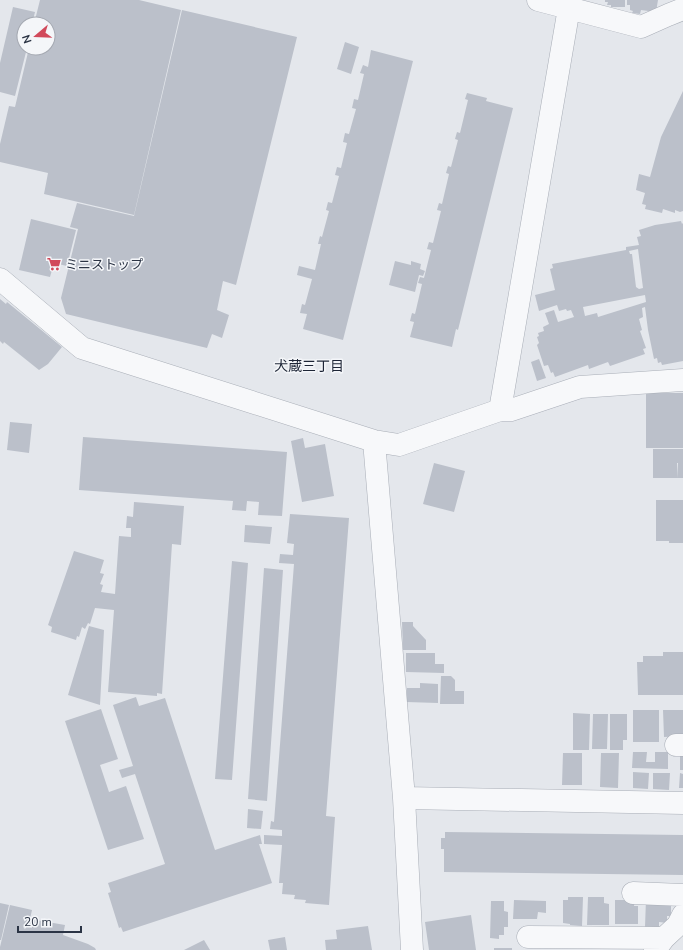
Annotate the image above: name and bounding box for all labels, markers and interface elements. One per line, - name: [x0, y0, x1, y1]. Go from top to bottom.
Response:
- north arrow: [16, 16, 56, 56]
- text: N: [19, 33, 35, 45]
- supermarket icon: ミニストップ: [46, 256, 62, 272]
- place label: ミニストップ: [65, 256, 143, 274]
- district label: 犬蔵三丁目: [274, 357, 344, 376]
- scale bar: [18, 908, 81, 934]
- text: 20 m: [24, 914, 52, 930]

